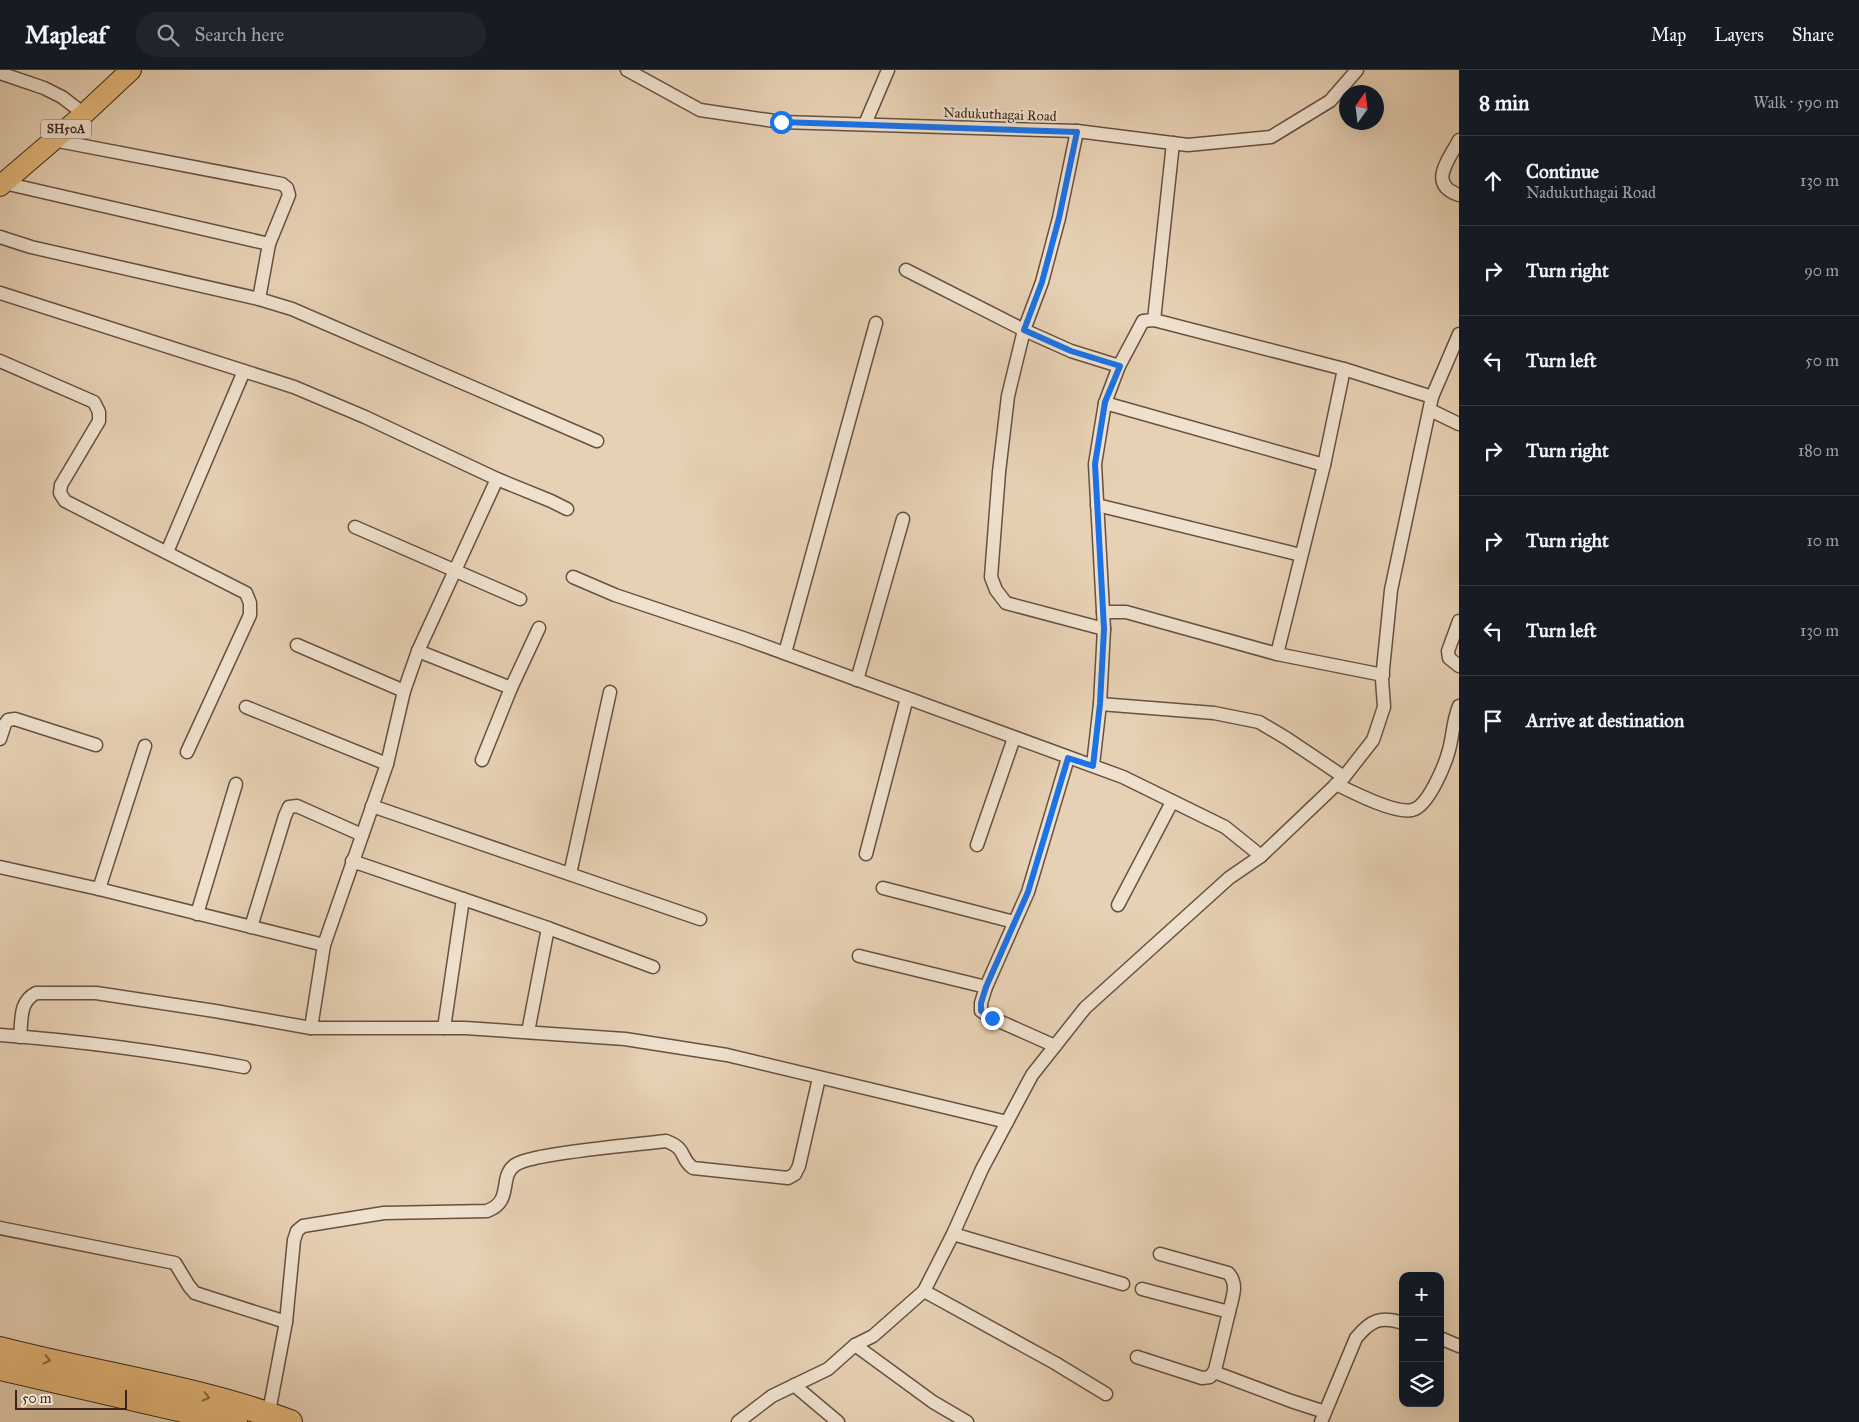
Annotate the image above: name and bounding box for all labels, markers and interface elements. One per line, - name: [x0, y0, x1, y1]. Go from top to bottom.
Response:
- search box: [136, 12, 486, 57]
- text: Mapleaf: [25, 20, 106, 50]
- icon: search: [154, 21, 182, 49]
- text: Search here: [194, 23, 284, 46]
- text: Map: [1651, 24, 1686, 46]
- text: Layers: [1714, 24, 1764, 46]
- text: Share: [1792, 24, 1834, 46]
- north arrow: [1339, 85, 1384, 130]
- text: 8 min: [1479, 90, 1529, 116]
- text: Walk · 590 m: [1753, 93, 1839, 112]
- street label: Nadukuthagai Road: [943, 104, 1057, 125]
- route start: [770, 111, 793, 134]
- road number: SH50A: [41, 120, 91, 138]
- text: Continue: [1526, 160, 1599, 183]
- icon: ahead: [1479, 167, 1507, 195]
- text: 130 m: [1800, 171, 1839, 190]
- text: Nadukuthagai Road: [1526, 183, 1656, 202]
- icon: right: [1479, 257, 1507, 285]
- text: Turn right: [1526, 259, 1609, 282]
- text: 90 m: [1804, 261, 1839, 280]
- icon: left: [1479, 347, 1507, 375]
- text: Turn left: [1526, 349, 1596, 372]
- text: 50 m: [1805, 351, 1839, 370]
- icon: right: [1479, 437, 1507, 465]
- text: Turn right: [1526, 439, 1609, 462]
- text: 180 m: [1798, 441, 1839, 460]
- icon: right: [1479, 527, 1507, 555]
- text: Turn right: [1526, 529, 1609, 552]
- text: 10 m: [1807, 531, 1839, 550]
- icon: left: [1479, 617, 1507, 645]
- text: Turn left: [1526, 619, 1596, 642]
- text: 130 m: [1800, 621, 1839, 640]
- icon: arrive: [1479, 707, 1507, 735]
- text: Arrive at destination: [1526, 709, 1684, 732]
- route end: [981, 1007, 1004, 1030]
- map controls: [1399, 1272, 1444, 1407]
- button: +: [1399, 1272, 1444, 1317]
- button: −: [1399, 1317, 1444, 1362]
- one-way arrow: [43, 1355, 52, 1365]
- button: layers: [1399, 1362, 1444, 1407]
- scale bar: [15, 1387, 128, 1410]
- text: 50 m: [22, 1390, 51, 1407]
- one-way arrow: [201, 1391, 209, 1401]

